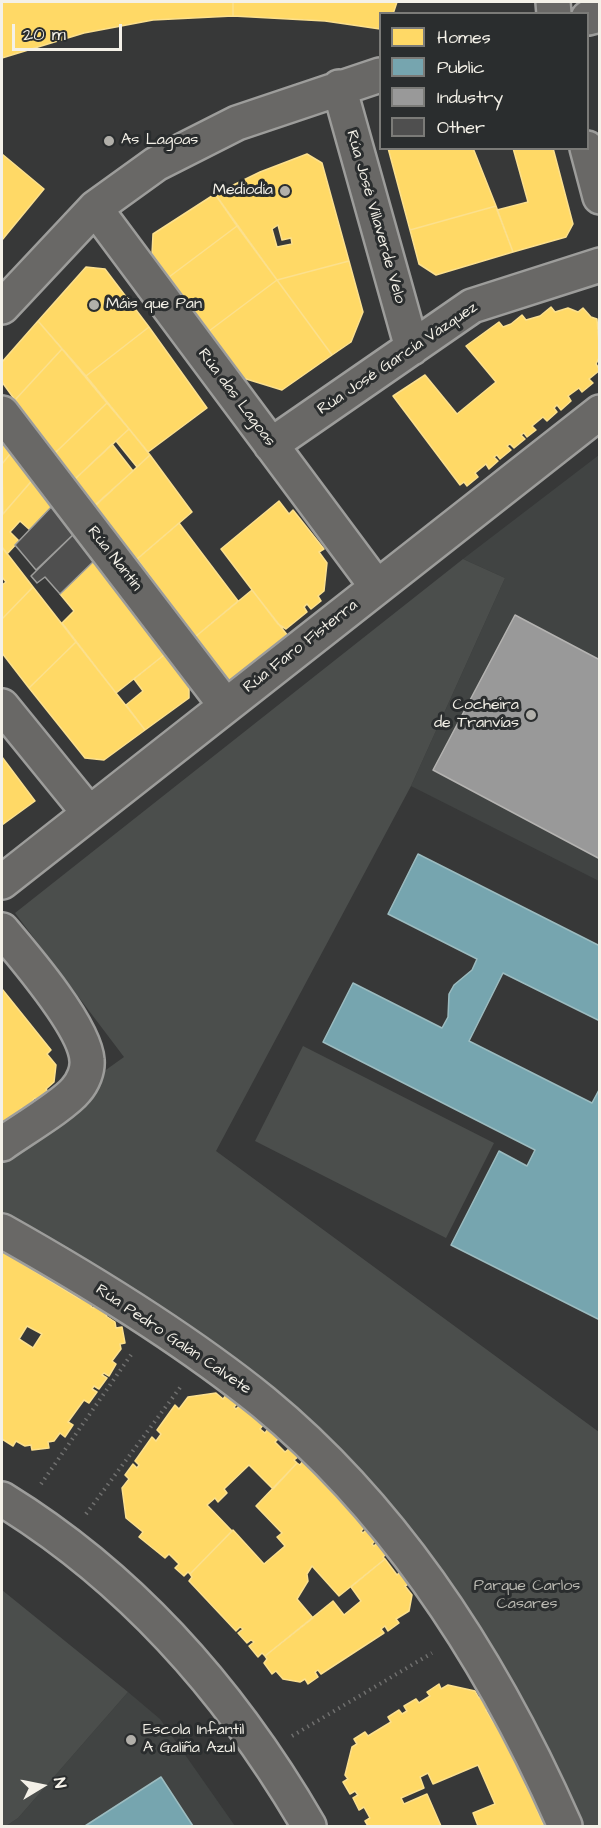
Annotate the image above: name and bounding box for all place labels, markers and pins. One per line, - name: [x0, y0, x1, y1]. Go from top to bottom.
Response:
- place label: As Lagoas: [121, 131, 198, 151]
- marker: As Lagoas: [102, 134, 116, 148]
- place label: Mediodía: [213, 181, 273, 201]
- marker: Mediodía: [278, 184, 292, 198]
- place label: Máis que Pan: [106, 295, 202, 315]
- marker: Máis que Pan: [87, 298, 101, 312]
- place label: Cocheira de Tranvías: [434, 696, 519, 734]
- marker: Cocheira de Tranvías: [524, 708, 538, 722]
- place label: Escola Infantil A Galiña Azul: [143, 1721, 244, 1759]
- marker: Escola Infantil A Galiña Azul: [124, 1733, 138, 1747]

